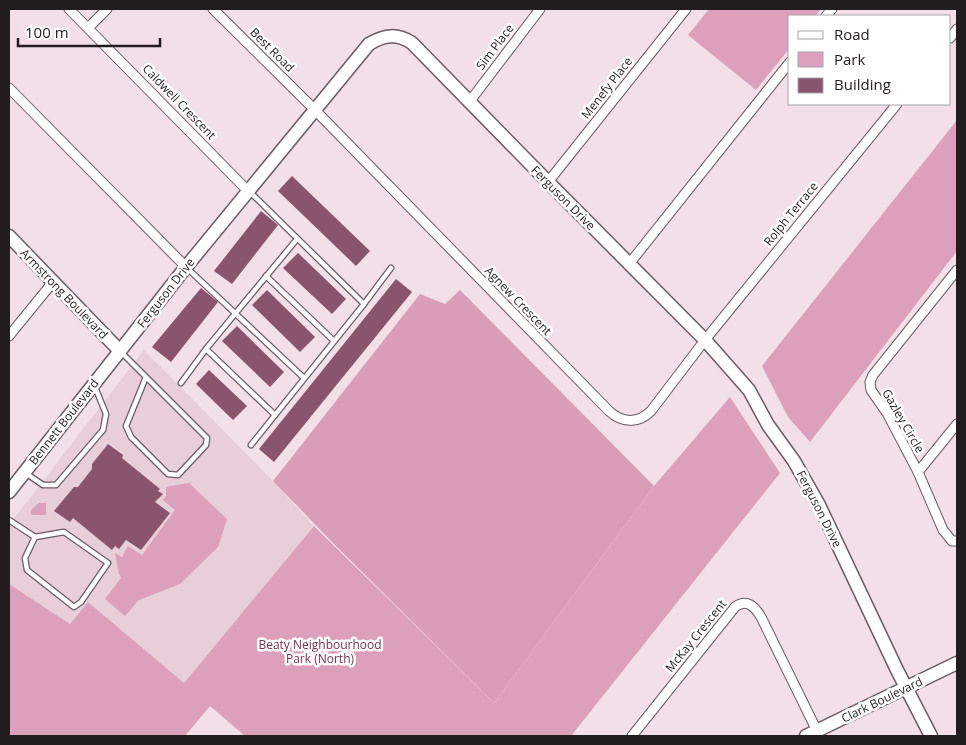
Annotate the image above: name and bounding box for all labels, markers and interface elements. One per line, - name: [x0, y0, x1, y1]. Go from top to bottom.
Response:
- scale bar: [18, 15, 160, 47]
- legend: [788, 15, 951, 105]
- street label: Sim Place: [472, 20, 518, 73]
- text: 100 m: [25, 22, 69, 42]
- street label: Best Road: [246, 24, 298, 76]
- text: Road: [834, 24, 870, 44]
- text: Park: [834, 49, 865, 69]
- street label: Menefy Place: [577, 53, 636, 122]
- street label: Caldwell Crescent: [139, 60, 220, 143]
- text: Building: [834, 74, 891, 94]
- street label: Ferguson Drive: [527, 162, 599, 234]
- street label: Rolph Terrace: [760, 178, 822, 249]
- street label: Armstrong Boulevard: [17, 245, 112, 343]
- street label: Ferguson Drive: [133, 254, 198, 331]
- street label: Agnew Crescent: [481, 262, 556, 339]
- street label: Bennett Boulevard: [25, 375, 103, 468]
- street label: Gazley Circle: [878, 386, 929, 456]
- street label: Ferguson Drive: [793, 467, 846, 551]
- street label: McKay Crescent: [661, 596, 730, 676]
- park label: Beaty Neighbourhood Park (North): [258, 636, 382, 667]
- street label: Clark Boulevard: [838, 672, 925, 727]

